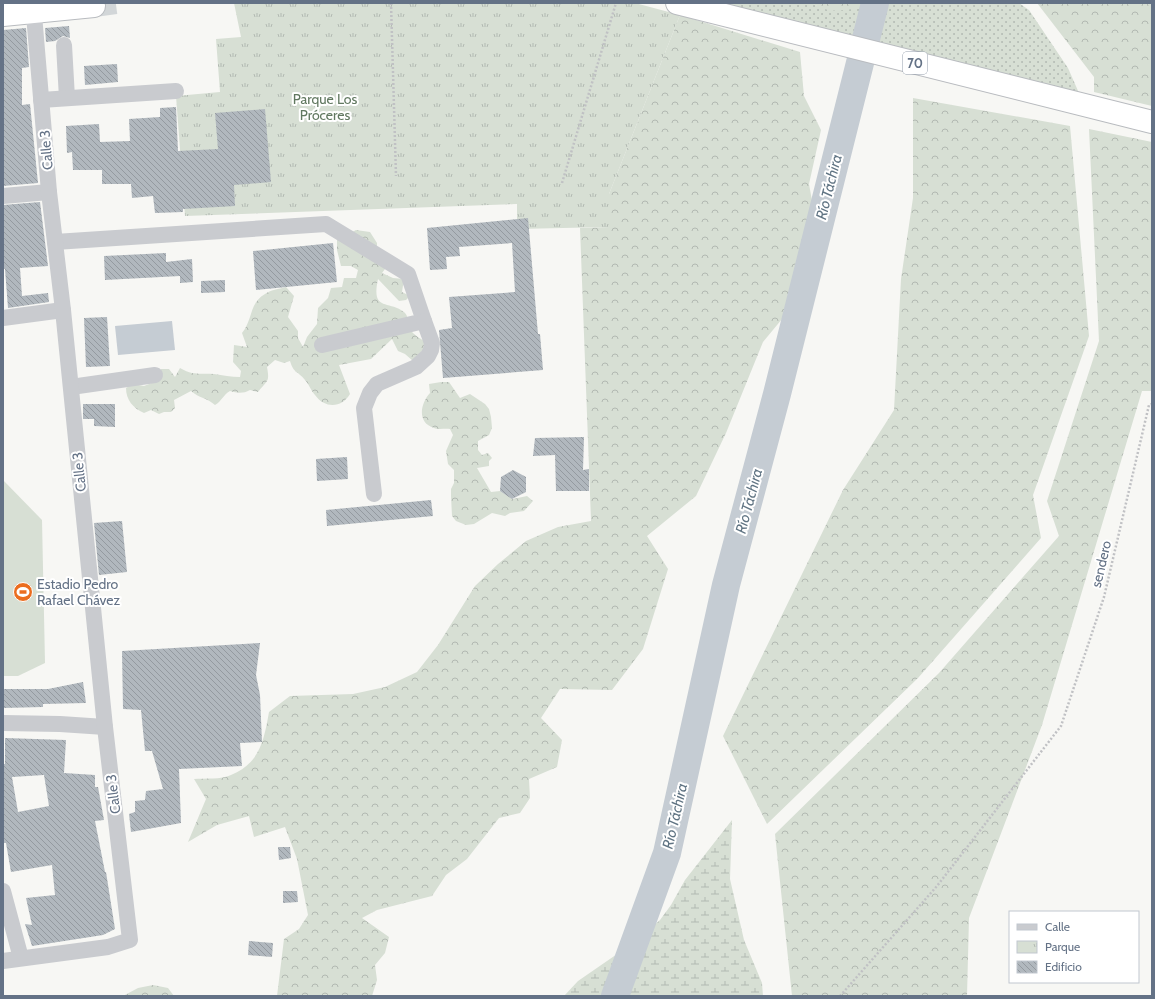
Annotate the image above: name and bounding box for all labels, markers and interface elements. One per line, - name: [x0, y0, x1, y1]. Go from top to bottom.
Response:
- road number: 70: [903, 52, 927, 74]
- park label: Parque Los Próceres: [293, 90, 357, 124]
- street label: Calle 3: [35, 129, 57, 171]
- water label: Río Táchira: [812, 152, 846, 222]
- street label: Calle 3: [68, 451, 90, 493]
- water label: Río Táchira: [732, 466, 766, 536]
- street label: sendero: [1087, 538, 1115, 589]
- place label: Estadio Pedro Rafael Chávez: [37, 575, 121, 609]
- sports icon: Estadio Pedro Rafael Chávez: [12, 581, 34, 603]
- street label: Calle 3: [102, 773, 124, 815]
- water label: Río Táchira: [659, 781, 691, 851]
- legend: [1009, 911, 1139, 983]
- text: Calle: [1045, 919, 1070, 934]
- text: Parque: [1045, 939, 1080, 954]
- text: Edificio: [1045, 959, 1082, 974]

